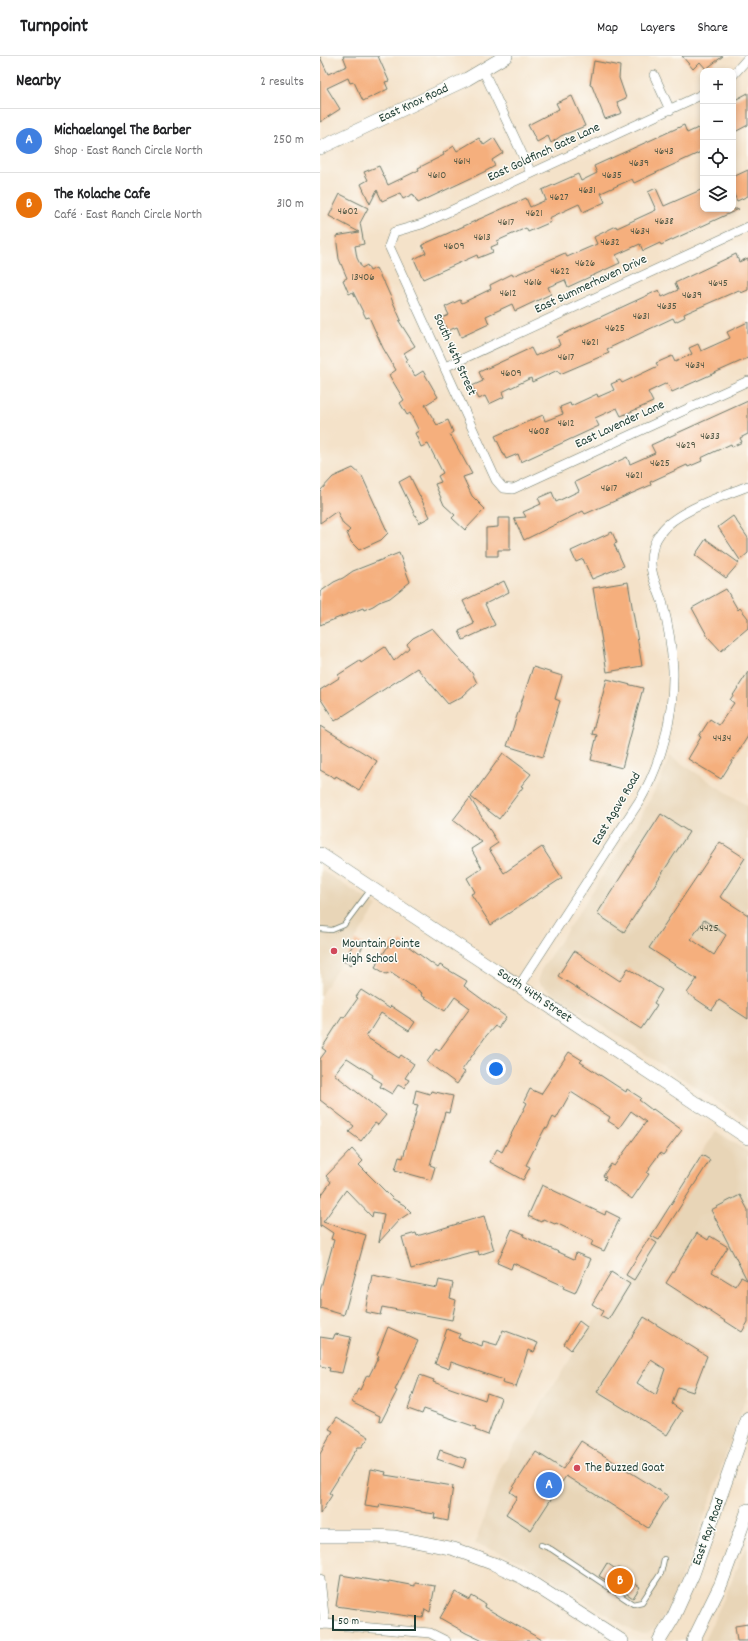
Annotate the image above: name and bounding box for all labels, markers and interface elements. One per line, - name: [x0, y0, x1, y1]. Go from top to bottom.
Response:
- text: Turnpoint: [20, 14, 88, 41]
- text: Map: [597, 18, 618, 38]
- text: Layers: [640, 18, 675, 38]
- text: Share: [697, 18, 728, 38]
- map controls: [700, 68, 736, 212]
- button: +: [700, 68, 736, 104]
- text: Nearby: [16, 70, 60, 94]
- text: 2 results: [260, 73, 304, 92]
- street label: East Knox Road: [376, 80, 452, 128]
- button: −: [700, 104, 736, 140]
- street label: East Goldfinch Gate Lane: [485, 118, 604, 187]
- text: Michaelangel The Barber: [54, 120, 191, 142]
- text: A: [25, 131, 33, 150]
- text: 250 m: [273, 131, 304, 150]
- button: locate: [700, 140, 736, 176]
- text: Shop · East Ranch Circle North: [54, 142, 203, 161]
- house number: 4643: [654, 144, 674, 160]
- house number: 4614: [454, 154, 470, 170]
- house number: 4639: [629, 156, 649, 172]
- house number: 4610: [428, 168, 446, 184]
- house number: 4635: [602, 168, 622, 184]
- button: layers: [700, 176, 736, 212]
- house number: 4631: [578, 183, 596, 199]
- text: The Kolache Cafe: [54, 184, 150, 206]
- house number: 4627: [550, 190, 568, 206]
- text: B: [26, 195, 32, 214]
- text: 310 m: [276, 195, 304, 214]
- house number: 4602: [338, 204, 359, 220]
- text: Café · East Ranch Circle North: [54, 206, 202, 225]
- house number: 4621: [525, 206, 543, 222]
- house number: 4638: [654, 214, 674, 230]
- house number: 4617: [498, 215, 514, 231]
- house number: 4634: [630, 224, 650, 240]
- house number: 4613: [473, 230, 491, 246]
- house number: 4632: [600, 235, 620, 251]
- house number: 4609: [444, 239, 465, 255]
- street label: East Summerhaven Drive: [532, 250, 651, 319]
- house number: 4626: [575, 256, 595, 272]
- house number: 4622: [550, 264, 570, 280]
- house number: 13406: [351, 270, 375, 286]
- house number: 4616: [524, 275, 542, 291]
- house number: 4645: [708, 276, 728, 292]
- house number: 4612: [499, 286, 517, 302]
- house number: 4639: [682, 288, 702, 304]
- house number: 4635: [657, 299, 677, 315]
- house number: 4631: [632, 309, 650, 325]
- street label: South 46th Street: [427, 311, 481, 399]
- house number: 4625: [605, 321, 625, 337]
- house number: 4621: [581, 335, 599, 351]
- house number: 4617: [558, 350, 574, 366]
- house number: 4634: [685, 358, 705, 374]
- house number: 4609: [501, 366, 522, 382]
- street label: East Lavender Lane: [572, 396, 668, 454]
- house number: 4612: [557, 416, 575, 432]
- house number: 4608: [529, 424, 549, 440]
- house number: 4633: [700, 429, 720, 445]
- house number: 4629: [676, 438, 696, 454]
- house number: 4625: [650, 456, 670, 472]
- house number: 4621: [625, 468, 643, 484]
- house number: 4617: [601, 481, 617, 497]
- house number: 4434: [713, 731, 731, 747]
- street label: East Agave Road: [588, 769, 646, 849]
- house number: 4425: [699, 921, 719, 937]
- place label: Mountain Pointe High School: [342, 935, 420, 969]
- marker: Mountain Pointe High School: [329, 946, 339, 956]
- street label: South 44th Street: [493, 964, 576, 1028]
- your location: [486, 1059, 506, 1079]
- place label: The Buzzed Goat: [585, 1459, 665, 1478]
- marker: The Buzzed Goat: [572, 1463, 582, 1473]
- pin: A: [536, 1470, 562, 1500]
- street label: East Ray Road: [688, 1496, 730, 1568]
- pin: B: [607, 1566, 633, 1596]
- scale bar: [332, 1613, 416, 1632]
- text: 50 m: [338, 1614, 359, 1630]

